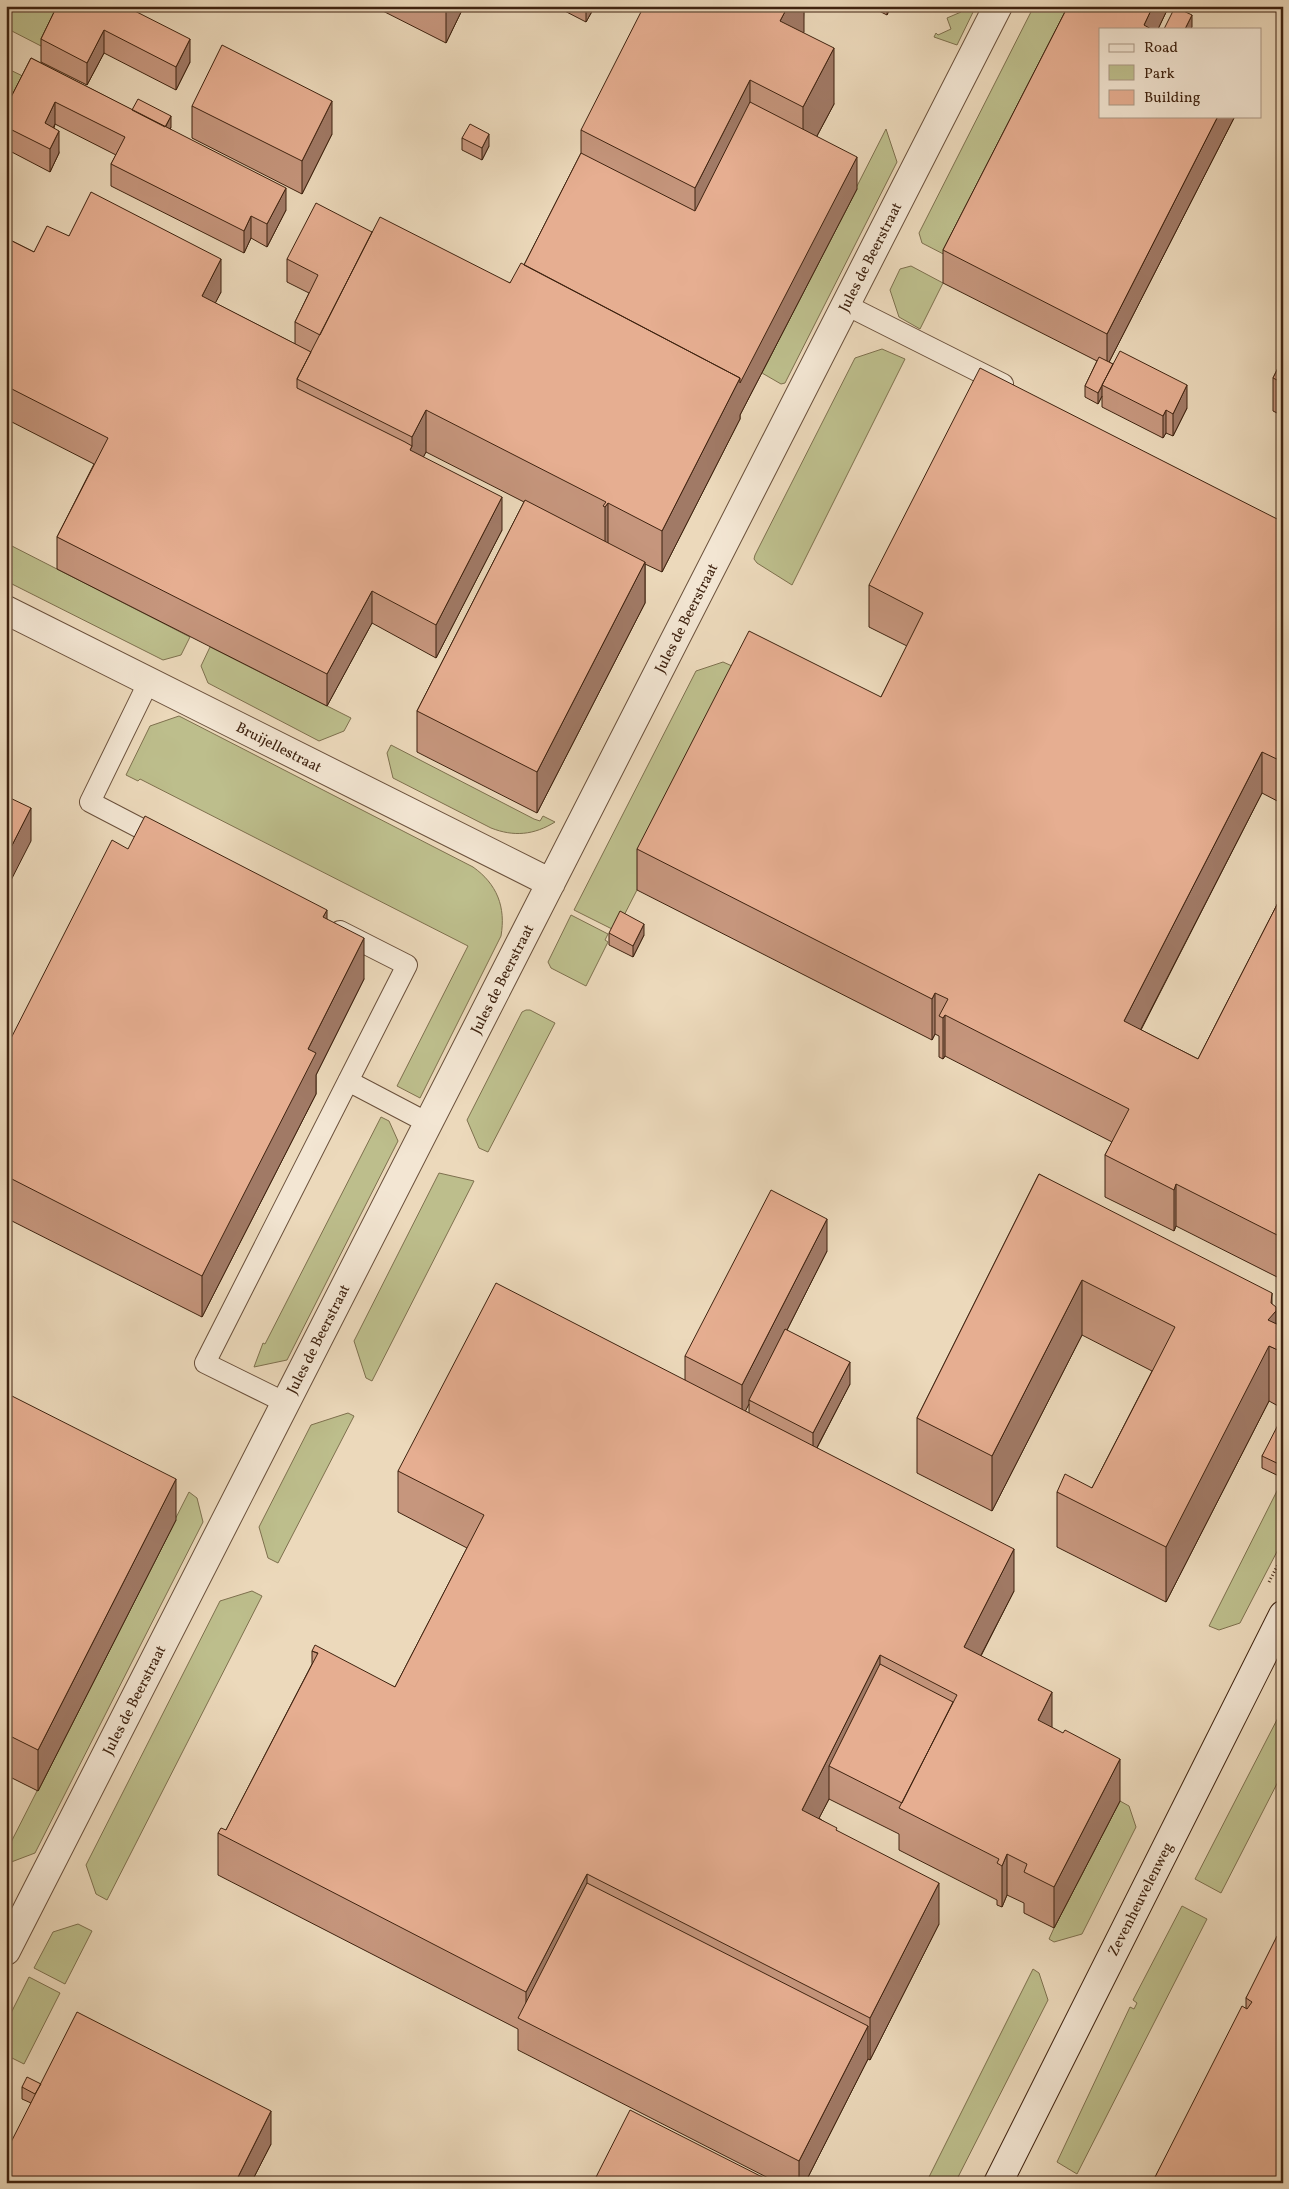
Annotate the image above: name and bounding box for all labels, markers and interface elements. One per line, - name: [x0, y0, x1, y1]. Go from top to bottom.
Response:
- legend: [1099, 28, 1262, 118]
- text: Road: [1144, 38, 1178, 59]
- text: Park: [1144, 64, 1175, 85]
- text: Building: [1144, 88, 1201, 109]
- street label: Jules de Beerstraat: [835, 199, 908, 316]
- street label: Jules de Beerstraat: [651, 560, 724, 677]
- street label: Bruijellestraat: [232, 718, 325, 779]
- street label: Jules de Beerstraat: [467, 921, 540, 1038]
- street label: Jules de Beerstraat: [283, 1281, 356, 1398]
- street label: Jules de Beerstraat: [99, 1642, 172, 1759]
- street label: Zevenheuvelenweg: [1104, 1839, 1179, 1960]

